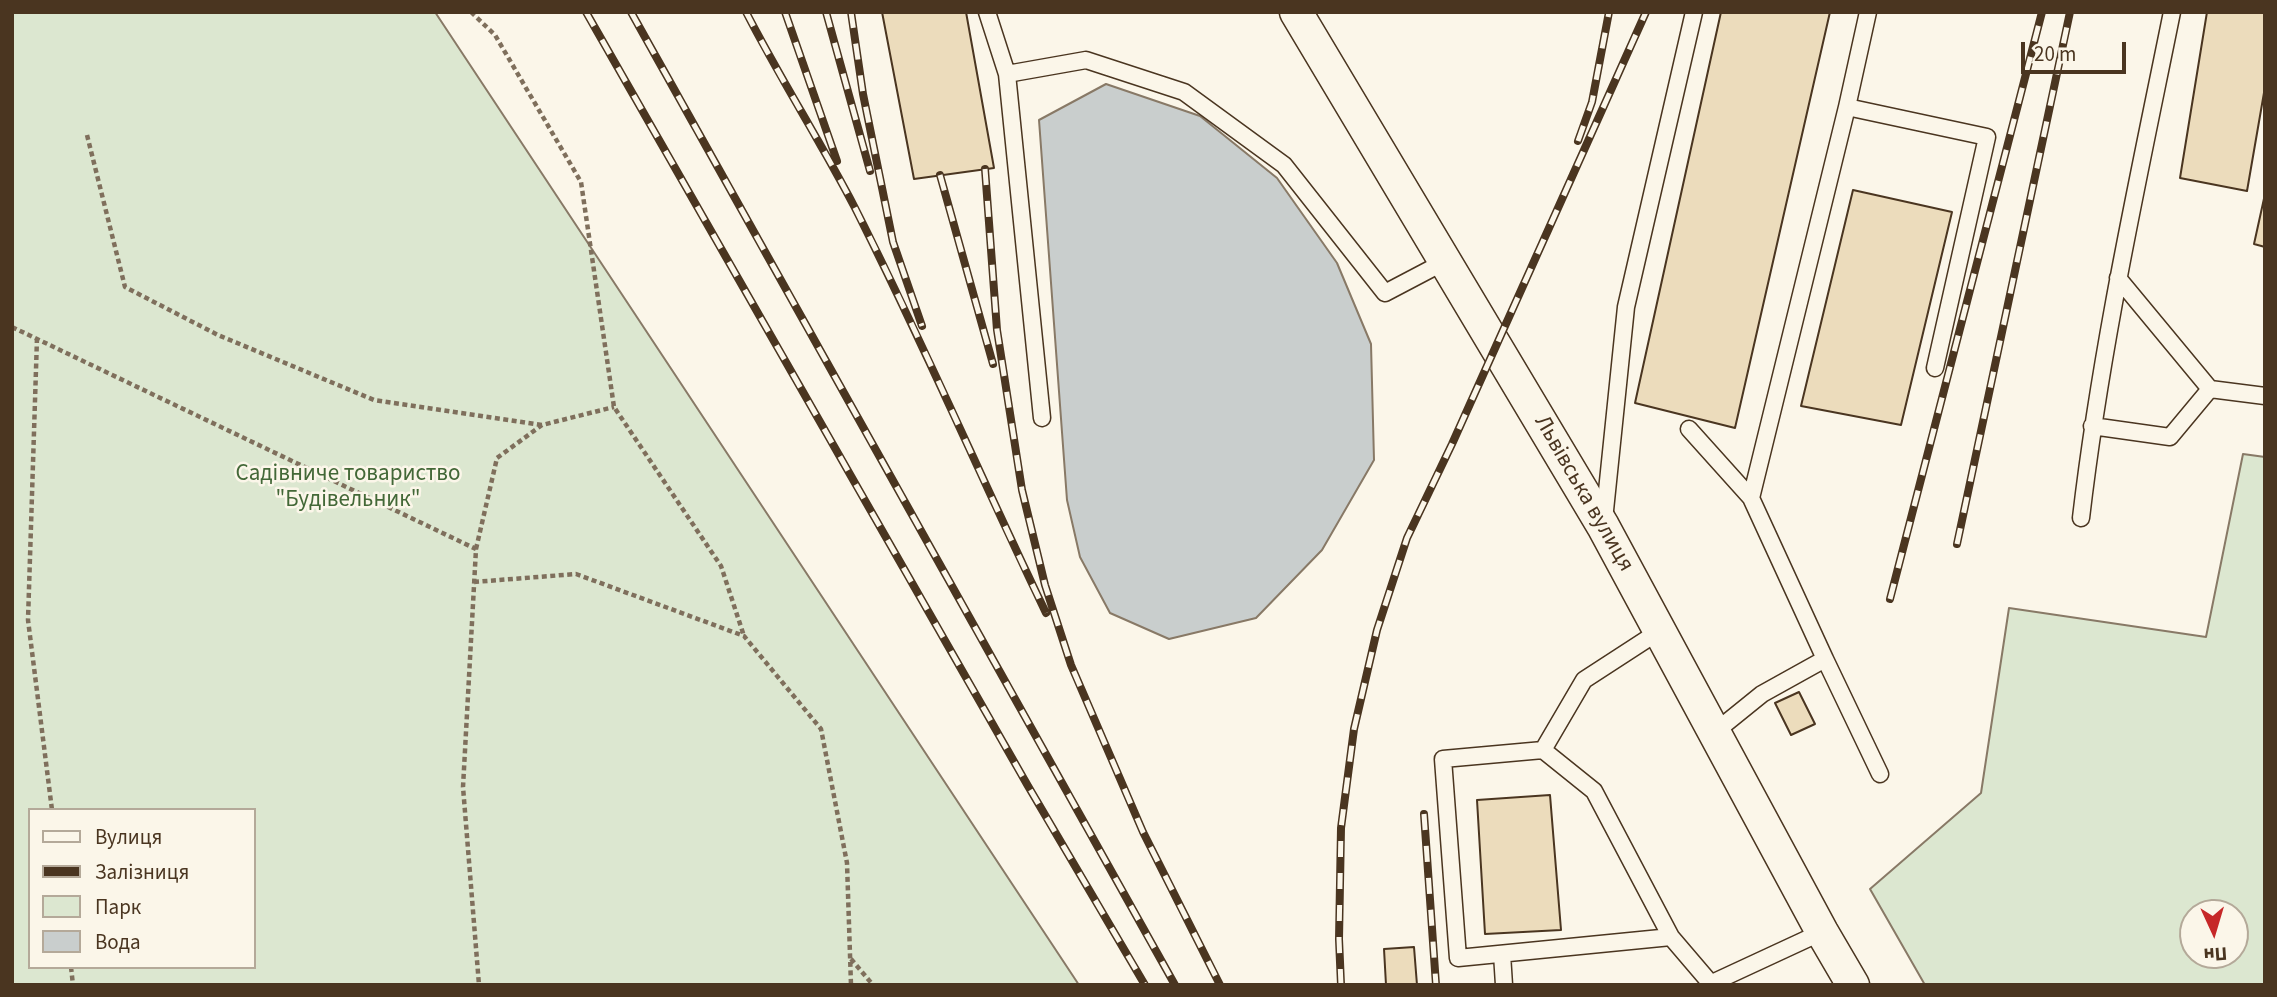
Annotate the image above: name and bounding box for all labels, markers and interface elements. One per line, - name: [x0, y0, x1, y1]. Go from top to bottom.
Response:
- scale bar: [2025, 28, 2130, 72]
- text: 20 m: [2034, 39, 2076, 69]
- street label: Львівська вулиця: [1527, 411, 1639, 577]
- park label: Садівниче товариство "Будівельник": [236, 461, 460, 515]
- legend: [28, 808, 256, 969]
- text: Вулиця: [95, 822, 162, 852]
- text: Залізниця: [95, 857, 189, 887]
- text: Парк: [95, 892, 141, 922]
- north arrow: [2179, 899, 2249, 969]
- text: Вода: [95, 927, 141, 957]
- text: Пн: [2203, 939, 2228, 968]

